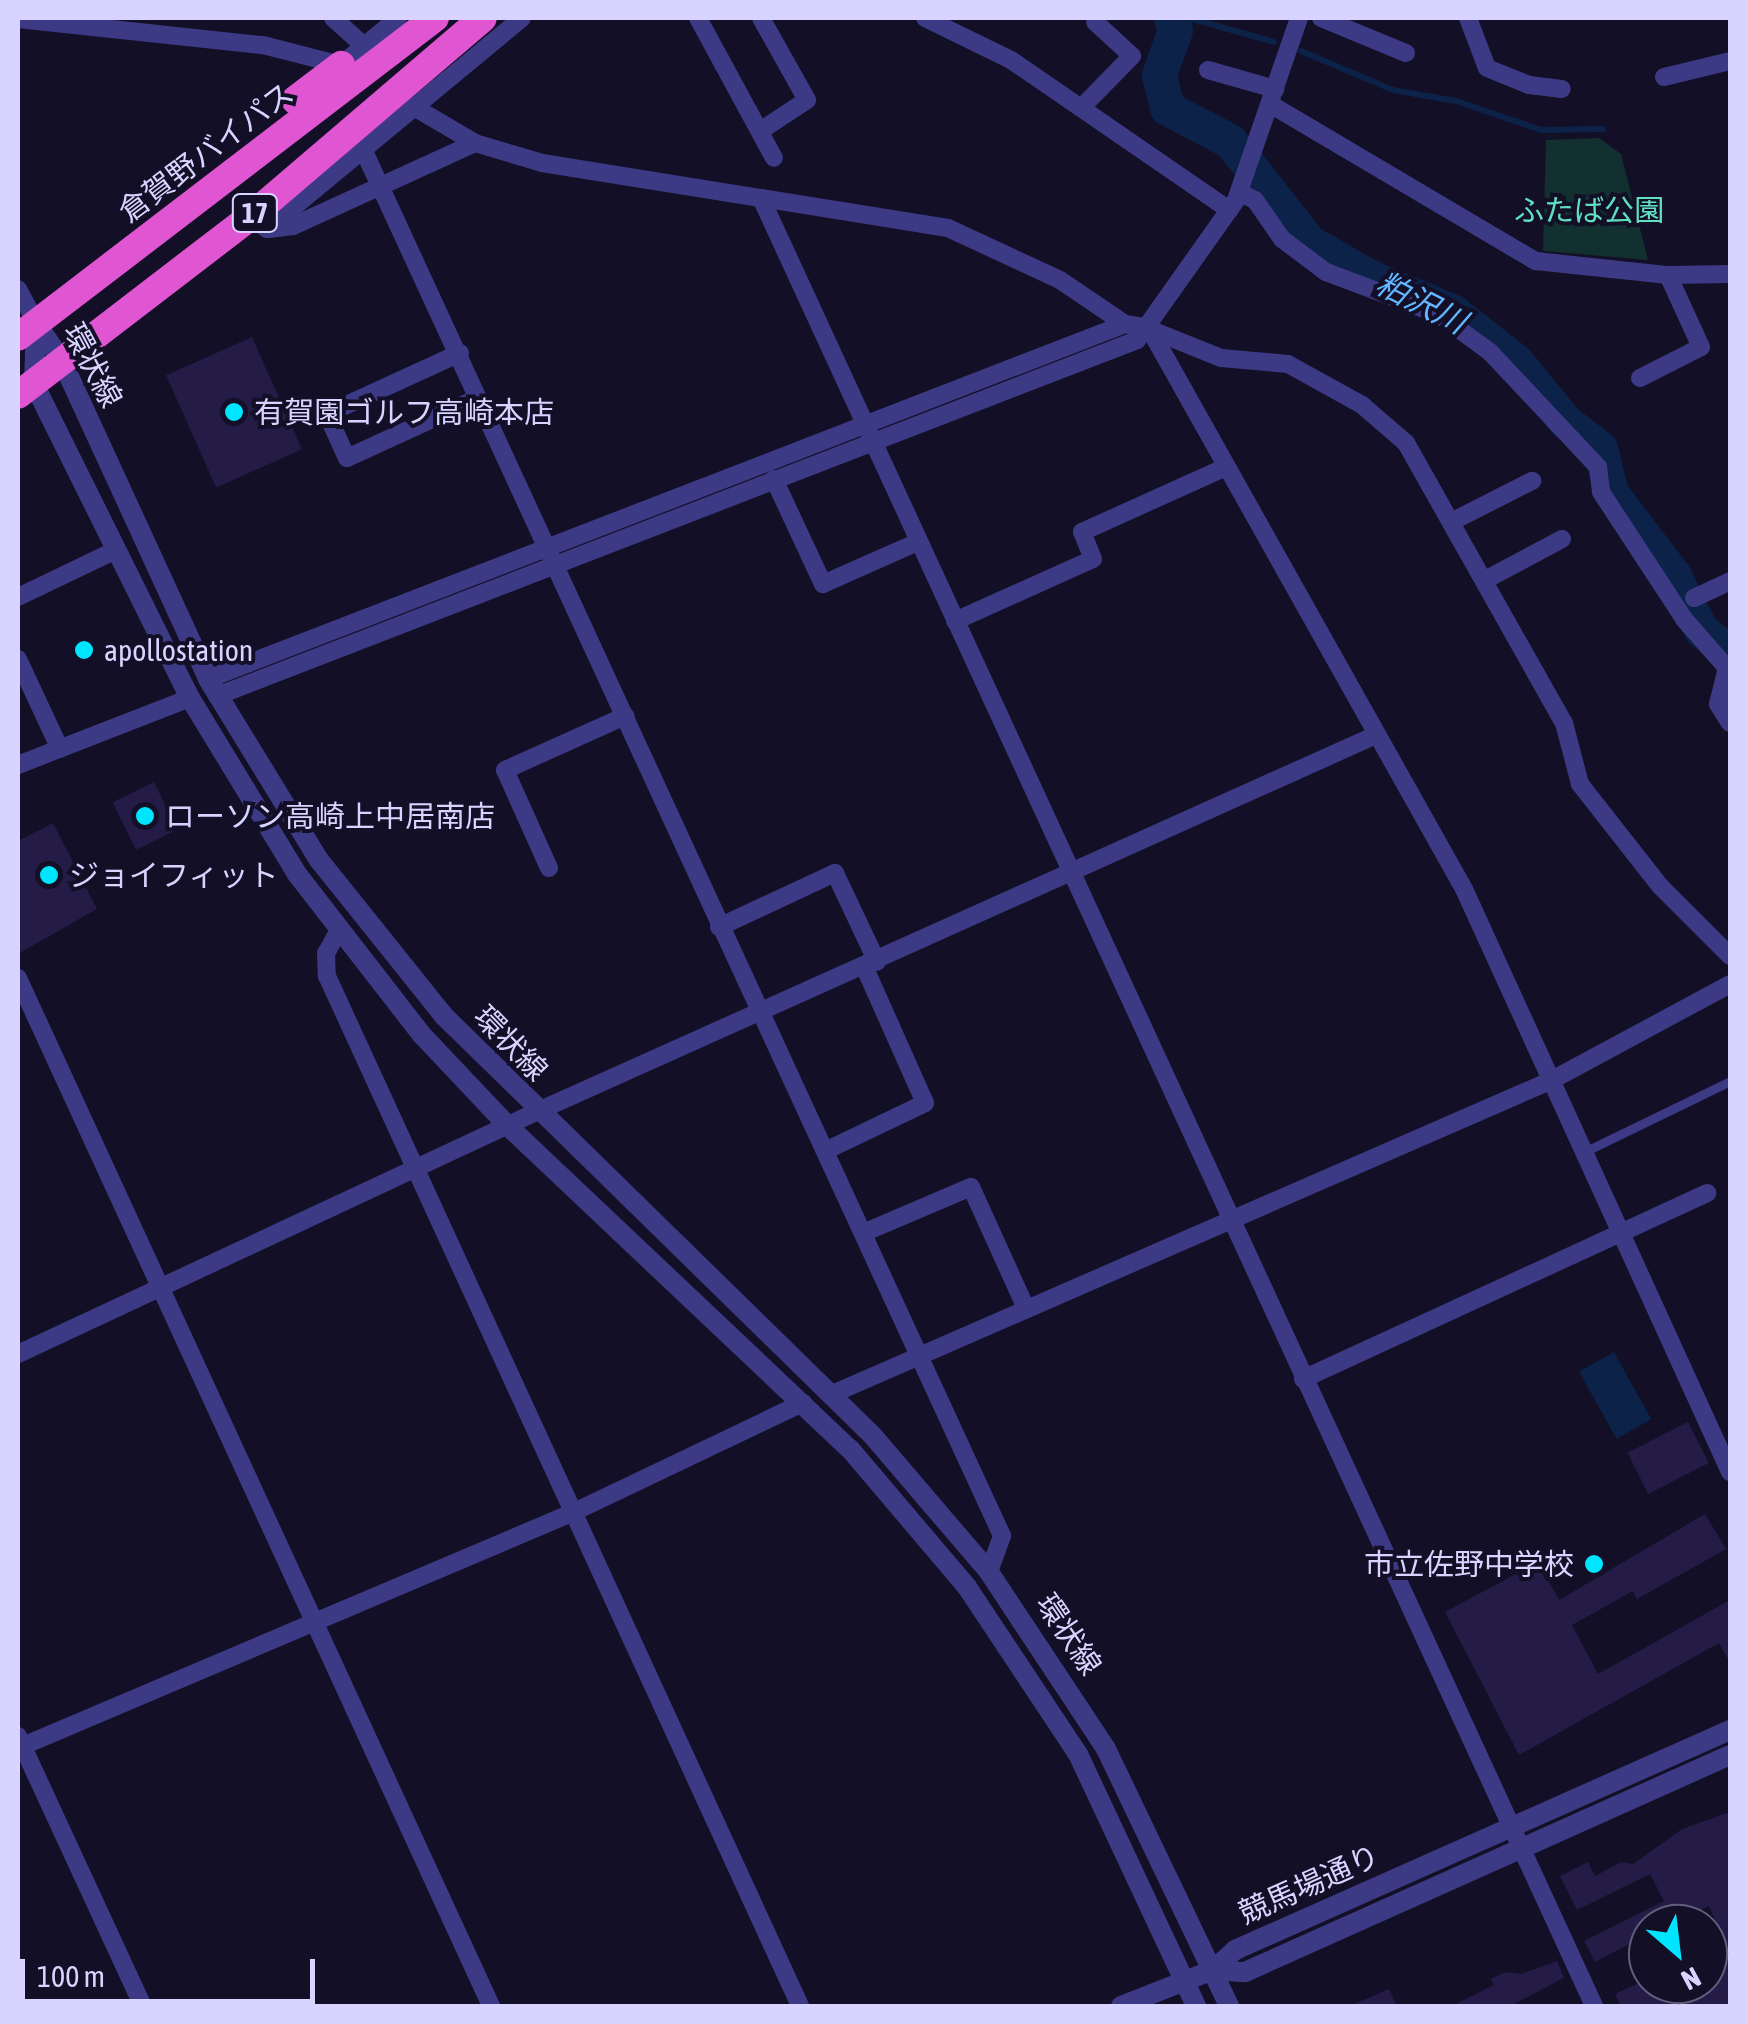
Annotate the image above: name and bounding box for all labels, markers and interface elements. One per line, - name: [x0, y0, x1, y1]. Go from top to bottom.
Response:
- street label: 倉賀野バイパス: [111, 74, 301, 230]
- road number: 17: [230, 190, 280, 236]
- park label: ふたば公園: [1514, 192, 1664, 228]
- water label: 粕沢川: [1370, 264, 1472, 342]
- street label: 環状線: [56, 317, 130, 413]
- place label: 有賀園ゴルフ高崎本店: [254, 394, 554, 430]
- marker: 有賀園ゴルフ高崎本店: [223, 401, 245, 423]
- place label: apollostation: [104, 632, 253, 668]
- marker: apollostation: [73, 639, 95, 661]
- place label: ローソン高崎上中居南店: [165, 798, 495, 834]
- marker: ローソン高崎上中居南店: [134, 805, 156, 827]
- place label: ジョイフィット: [69, 857, 279, 893]
- marker: ジョイフィット: [38, 864, 60, 886]
- street label: 環状線: [467, 998, 555, 1088]
- place label: 市立佐野中学校: [1364, 1546, 1574, 1582]
- marker: 市立佐野中学校: [1583, 1553, 1605, 1575]
- street label: 環状線: [1029, 1587, 1109, 1681]
- street label: 競馬場通り: [1233, 1837, 1385, 1931]
- north arrow: [1628, 1904, 1728, 2004]
- scale bar: [25, 1939, 320, 2001]
- text: 100 m: [37, 1959, 105, 1993]
- text: N: [1676, 1961, 1706, 1997]

